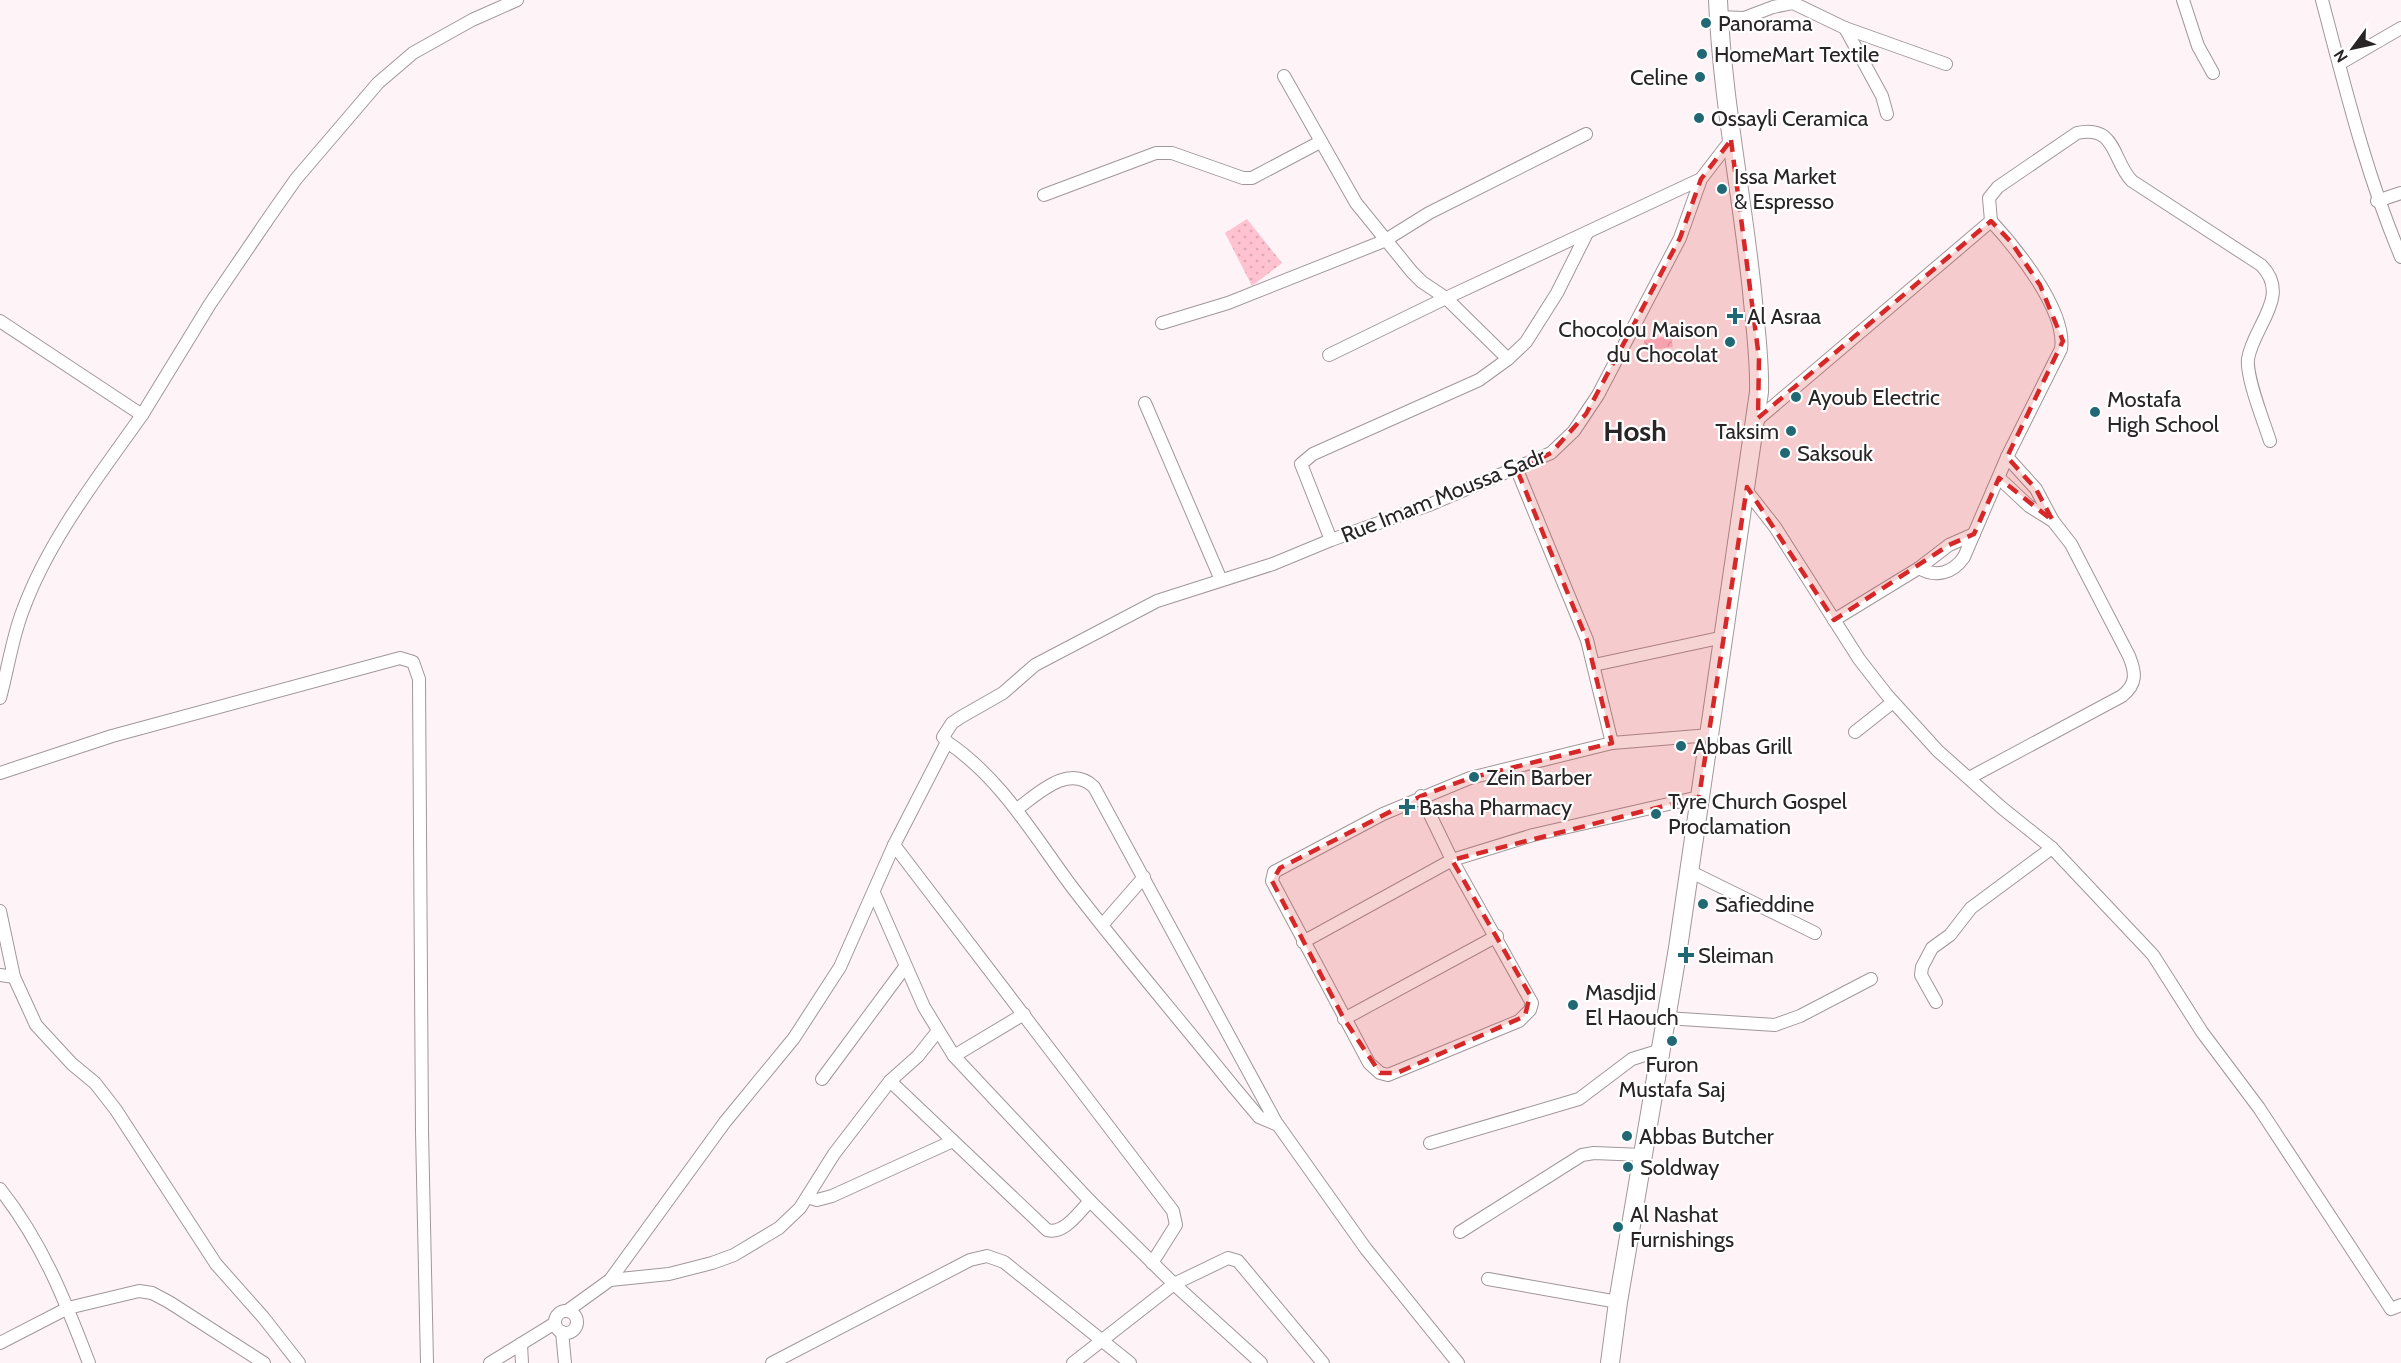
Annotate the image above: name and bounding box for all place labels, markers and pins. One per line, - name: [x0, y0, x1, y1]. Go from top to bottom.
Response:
- place label: Panorama: [1718, 10, 1813, 37]
- marker: Panorama: [1699, 16, 1713, 30]
- place label: HomeMart Textile: [1714, 41, 1879, 68]
- marker: HomeMart Textile: [1695, 47, 1709, 61]
- place label: Celine: [1630, 64, 1688, 91]
- marker: Celine: [1693, 70, 1707, 84]
- place label: Ossayli Ceramica: [1711, 105, 1869, 132]
- marker: Ossayli Ceramica: [1692, 111, 1706, 125]
- place label: Issa Market & Espresso: [1734, 163, 1837, 215]
- marker: Issa Market & Espresso: [1715, 182, 1729, 196]
- place label: Al Asraa: [1747, 303, 1822, 330]
- marker: Al Asraa: [1728, 309, 1742, 323]
- place label: Chocolou Maison du Chocolat: [1558, 316, 1719, 368]
- marker: Chocolou Maison du Chocolat: [1723, 335, 1737, 349]
- place label: Ayoub Electric: [1808, 384, 1940, 411]
- place label: Mostafa High School: [2107, 386, 2220, 438]
- marker: Ayoub Electric: [1789, 390, 1803, 404]
- marker: Mostafa High School: [2088, 405, 2102, 419]
- place label: Taksim: [1715, 418, 1779, 445]
- marker: Taksim: [1784, 424, 1798, 438]
- place label: Saksouk: [1797, 440, 1873, 467]
- marker: Saksouk: [1778, 446, 1792, 460]
- place label: Abbas Grill: [1693, 733, 1793, 760]
- marker: Abbas Grill: [1674, 739, 1688, 753]
- place label: Zein Barber: [1486, 764, 1592, 791]
- marker: Zein Barber: [1467, 770, 1481, 784]
- place label: Tyre Church Gospel Proclamation: [1668, 788, 1848, 840]
- place label: Basha Pharmacy: [1419, 794, 1572, 821]
- marker: Basha Pharmacy: [1400, 800, 1414, 814]
- marker: Tyre Church Gospel Proclamation: [1649, 807, 1663, 821]
- place label: Safieddine: [1715, 891, 1814, 918]
- marker: Safieddine: [1696, 897, 1710, 911]
- place label: Sleiman: [1698, 942, 1774, 969]
- marker: Sleiman: [1679, 948, 1693, 962]
- place label: Masdjid El Haouch: [1585, 979, 1679, 1031]
- marker: Masdjid El Haouch: [1566, 998, 1580, 1012]
- marker: Furon Mustafa Saj: [1665, 1034, 1679, 1048]
- place label: Furon Mustafa Saj: [1619, 1051, 1725, 1103]
- place label: Abbas Butcher: [1639, 1123, 1774, 1150]
- marker: Abbas Butcher: [1620, 1129, 1634, 1143]
- place label: Soldway: [1640, 1154, 1719, 1181]
- marker: Soldway: [1621, 1160, 1635, 1174]
- place label: Al Nashat Furnishings: [1630, 1201, 1734, 1253]
- marker: Al Nashat Furnishings: [1611, 1220, 1625, 1234]

